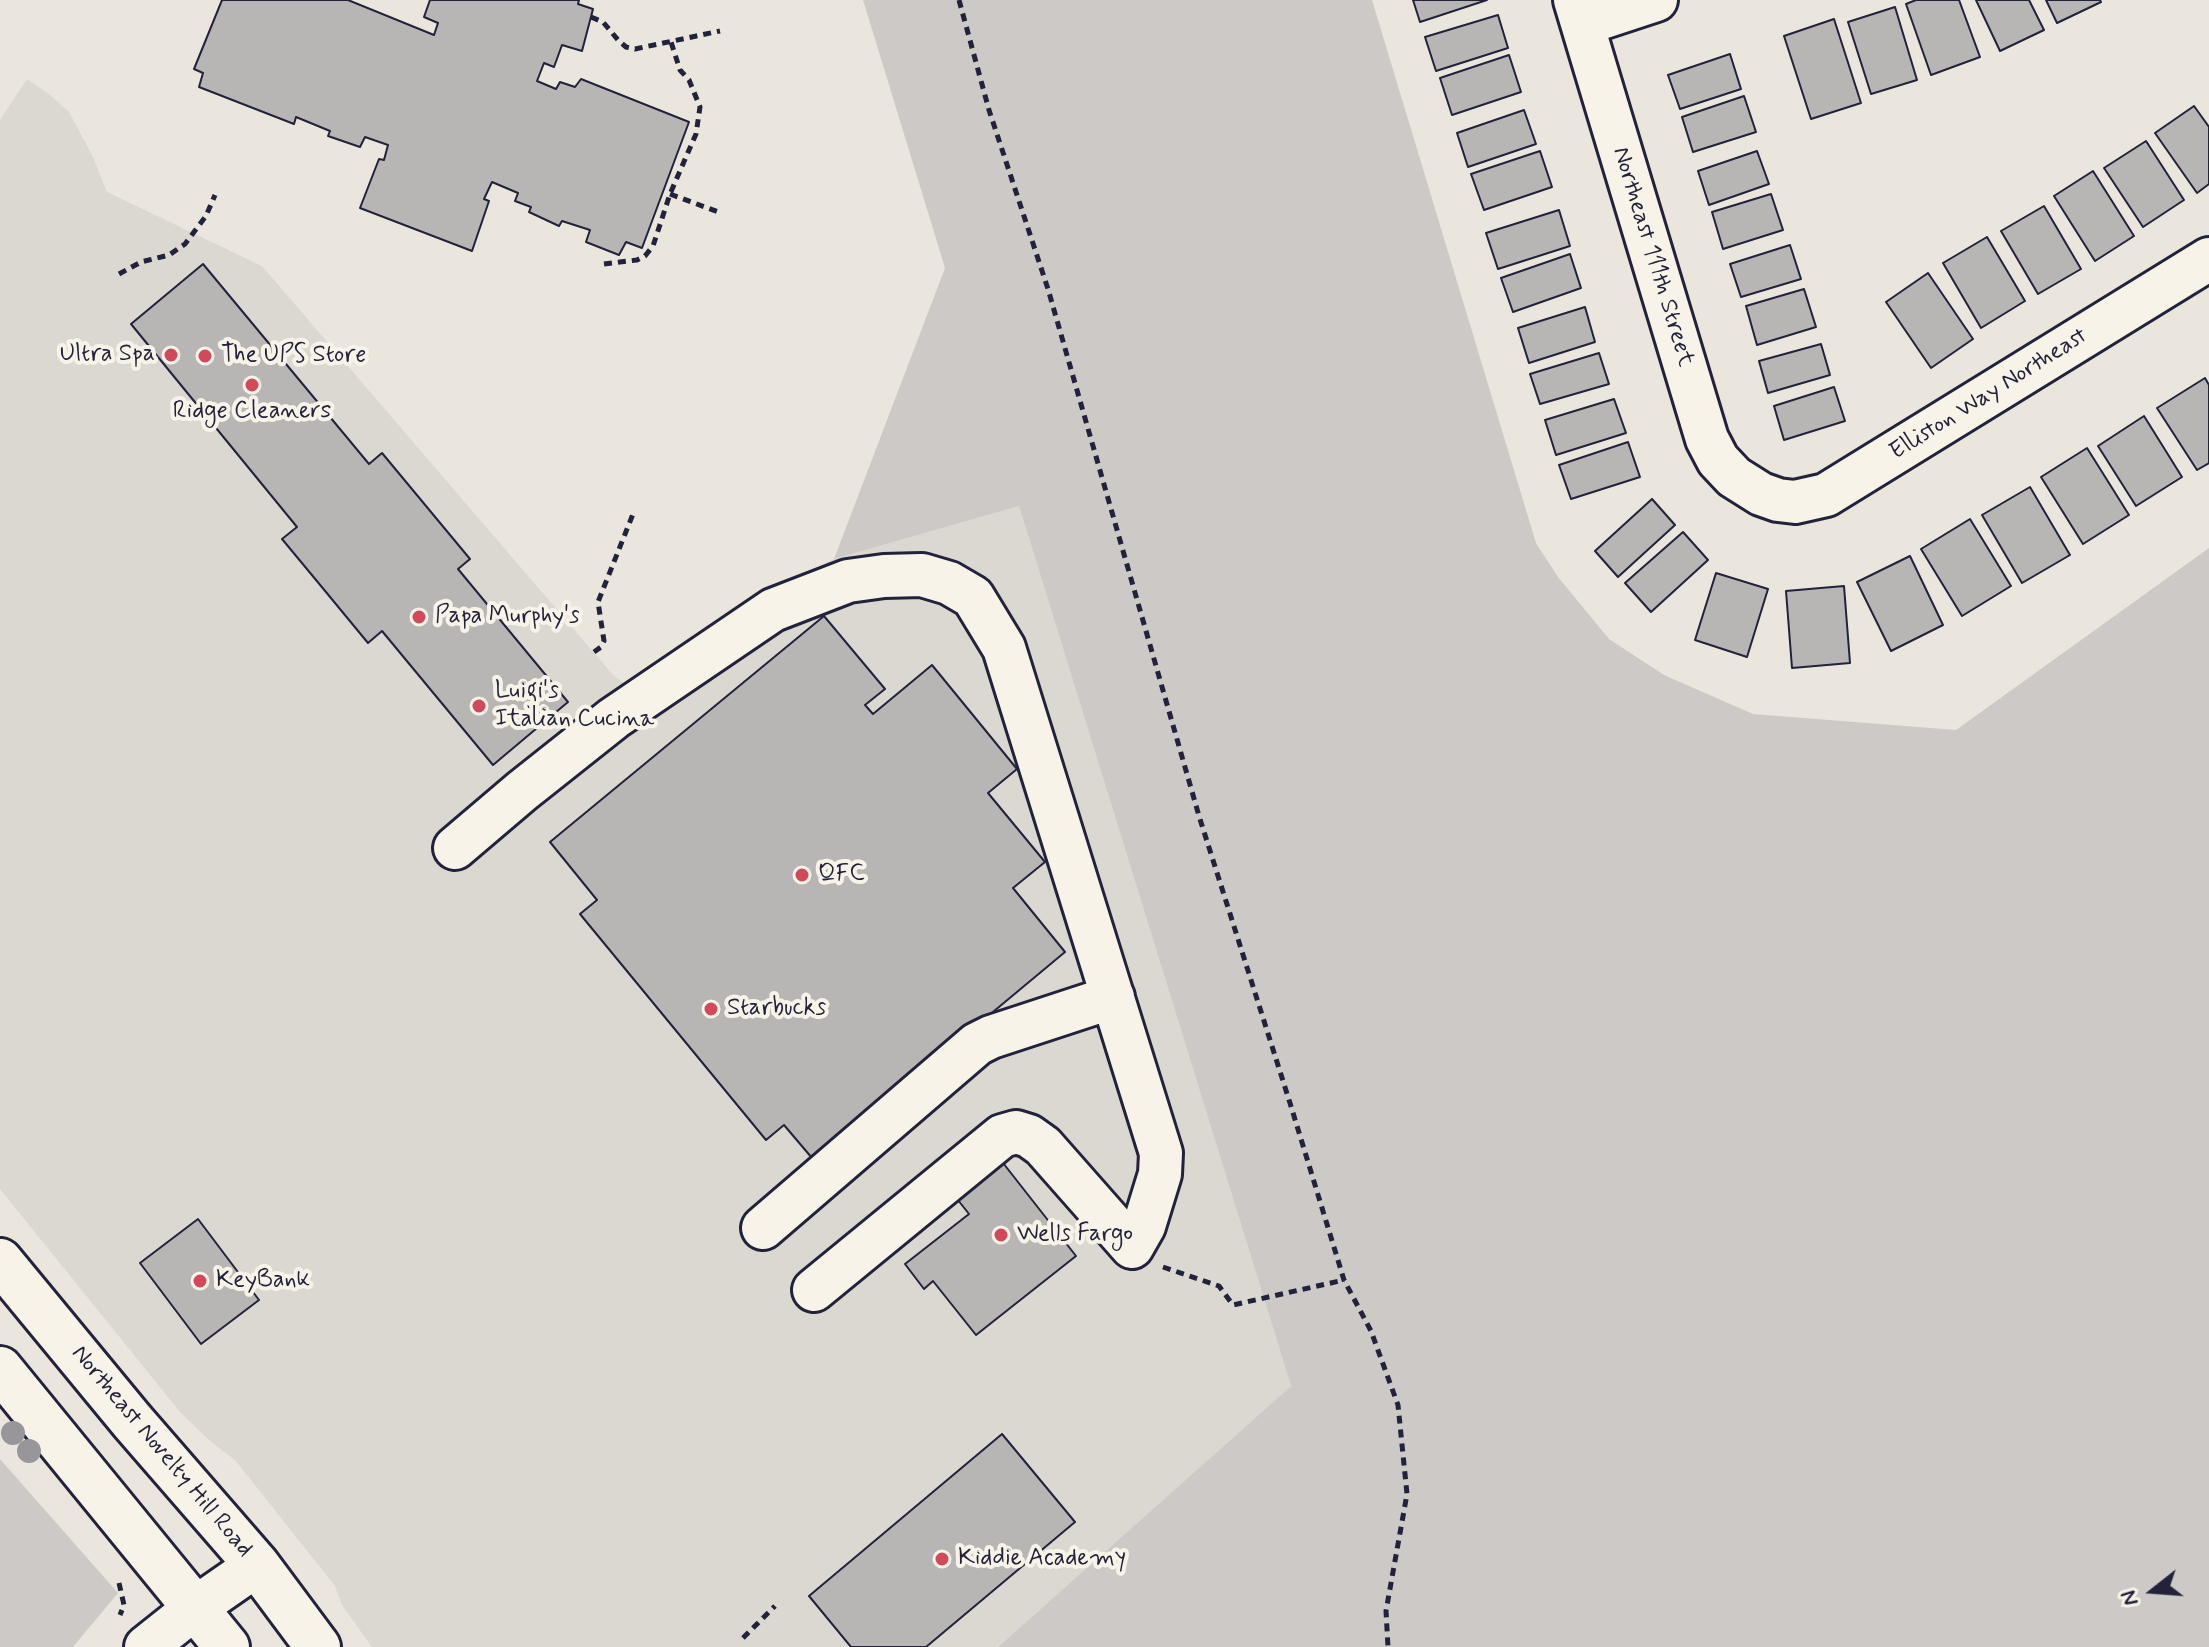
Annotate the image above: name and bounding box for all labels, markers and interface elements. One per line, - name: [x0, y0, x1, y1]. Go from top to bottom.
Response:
- street label: Northeast 111th Street: [1605, 144, 1699, 370]
- street label: Elliston Way Northeast: [1885, 323, 2093, 467]
- place label: Ultra Spa: [60, 341, 155, 369]
- place label: The UPS Store: [221, 342, 366, 370]
- marker: Ultra Spa: [162, 346, 180, 364]
- marker: The UPS Store: [196, 347, 214, 365]
- marker: Ridge Cleaners: [243, 376, 261, 394]
- place label: Ridge Cleaners: [173, 398, 331, 426]
- place label: Papa Murphy's: [435, 603, 580, 631]
- marker: Papa Murphy's: [410, 608, 428, 626]
- place label: Luigi's Italian Cucina: [495, 678, 654, 734]
- marker: Luigi's Italian Cucina: [470, 697, 488, 715]
- place label: QFC: [818, 861, 865, 889]
- marker: QFC: [793, 866, 811, 884]
- place label: Starbucks: [727, 995, 826, 1023]
- marker: Starbucks: [702, 1000, 720, 1018]
- place label: Wells Fargo: [1017, 1221, 1133, 1249]
- marker: Wells Fargo: [992, 1226, 1010, 1244]
- place label: KeyBank: [216, 1267, 310, 1295]
- marker: KeyBank: [191, 1272, 209, 1290]
- street label: Northeast Novelty Hill Road: [64, 1340, 258, 1564]
- place label: Kiddie Academy: [958, 1545, 1126, 1573]
- marker: Kiddie Academy: [933, 1550, 951, 1568]
- north arrow: [2113, 1551, 2193, 1631]
- text: N: [2115, 1587, 2146, 1609]

